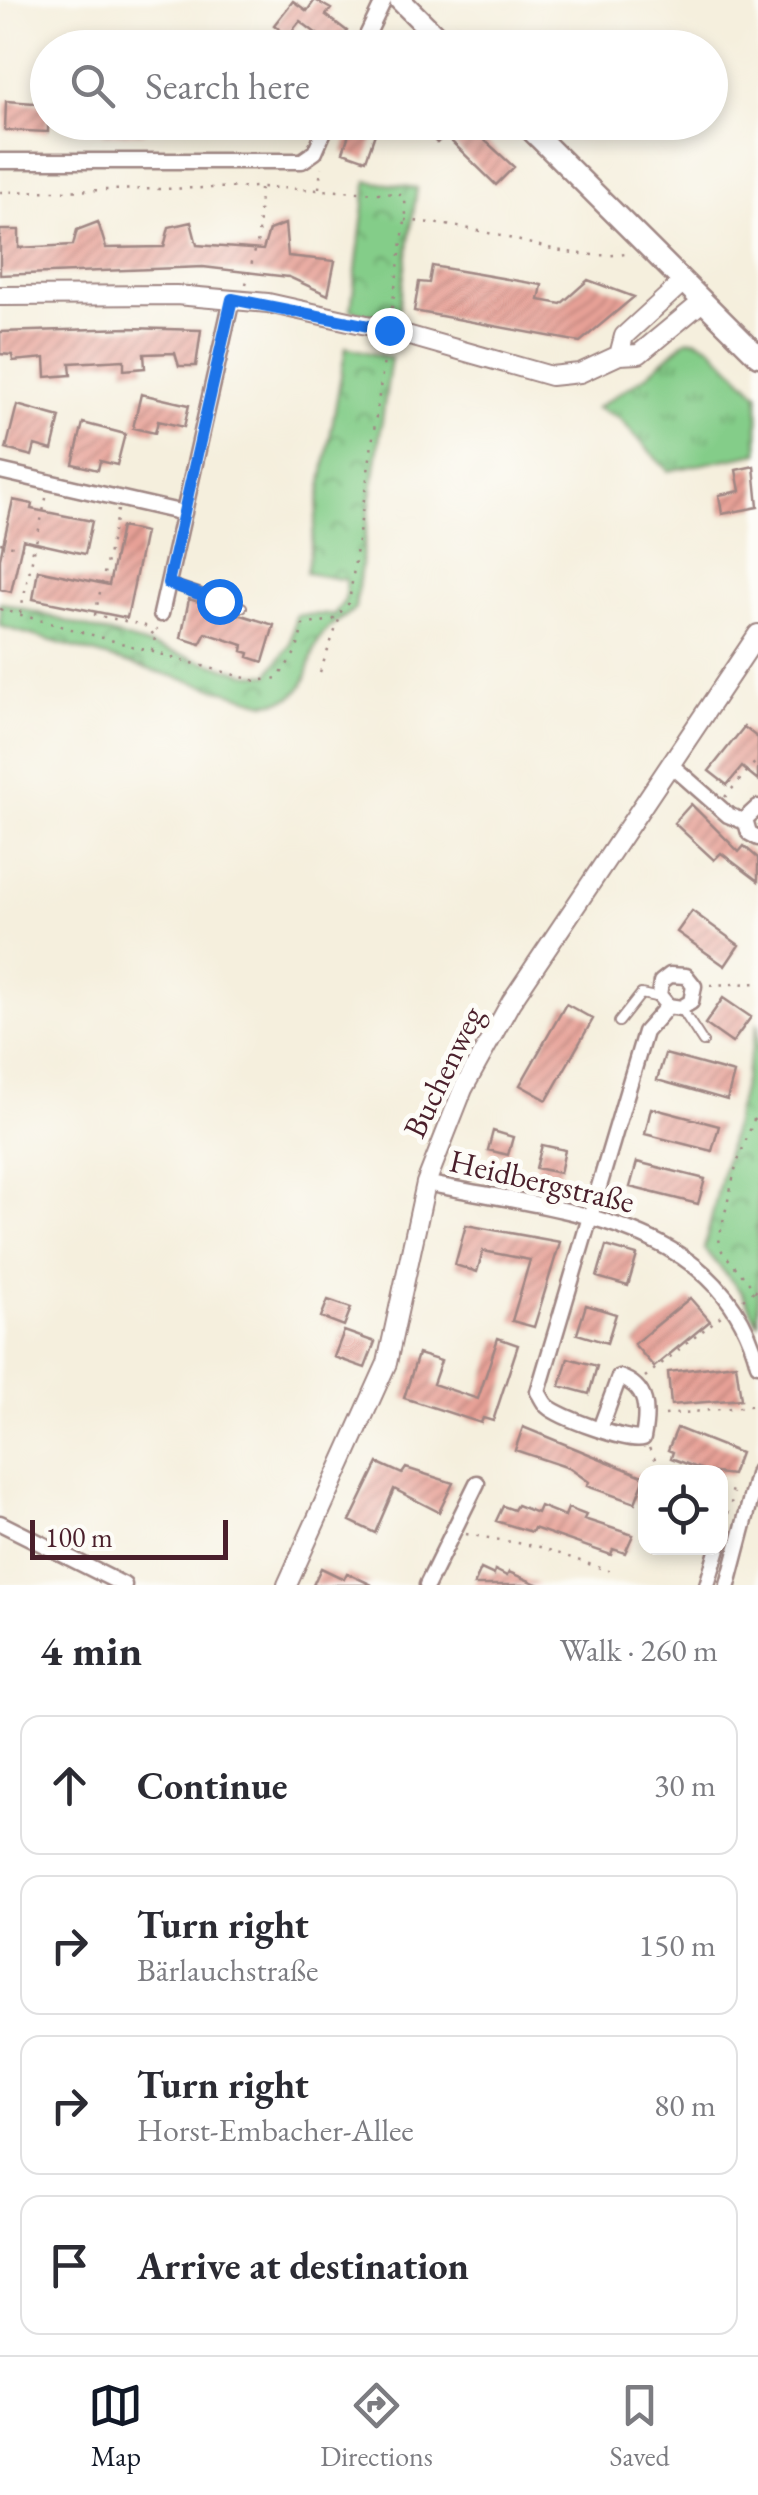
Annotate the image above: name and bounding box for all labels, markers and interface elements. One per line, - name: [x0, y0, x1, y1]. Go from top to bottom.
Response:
- search box: [30, 30, 728, 140]
- icon: search: [65, 58, 120, 113]
- text: Search here: [145, 61, 310, 110]
- route end: [367, 308, 413, 354]
- route start: [197, 579, 243, 625]
- street label: Buchenweg: [393, 998, 493, 1145]
- street label: Heidbergstraße: [445, 1139, 639, 1223]
- map controls: [638, 1465, 728, 1555]
- button: locate: [638, 1465, 728, 1555]
- scale bar: [30, 1515, 228, 1560]
- text: 100 m: [45, 1519, 113, 1555]
- text: 4 min: [40, 1623, 142, 1678]
- text: Walk · 260 m: [560, 1629, 718, 1671]
- icon: ahead: [42, 1758, 97, 1813]
- text: Continue: [137, 1761, 288, 1810]
- text: 30 m: [654, 1764, 716, 1806]
- text: Turn right: [137, 1900, 309, 1949]
- icon: right: [42, 1918, 97, 1973]
- text: 150 m: [639, 1924, 716, 1966]
- text: Bärlauchstraße: [137, 1949, 319, 1991]
- text: Turn right: [137, 2060, 309, 2109]
- icon: right: [42, 2078, 97, 2133]
- text: 80 m: [654, 2084, 716, 2126]
- text: Horst-Embacher-Allee: [137, 2109, 414, 2151]
- icon: arrive: [42, 2238, 97, 2293]
- text: Arrive at destination: [137, 2241, 469, 2290]
- tab: Map: [88, 2378, 143, 2474]
- tab: Directions: [320, 2378, 433, 2474]
- tab: Saved: [610, 2378, 670, 2474]

